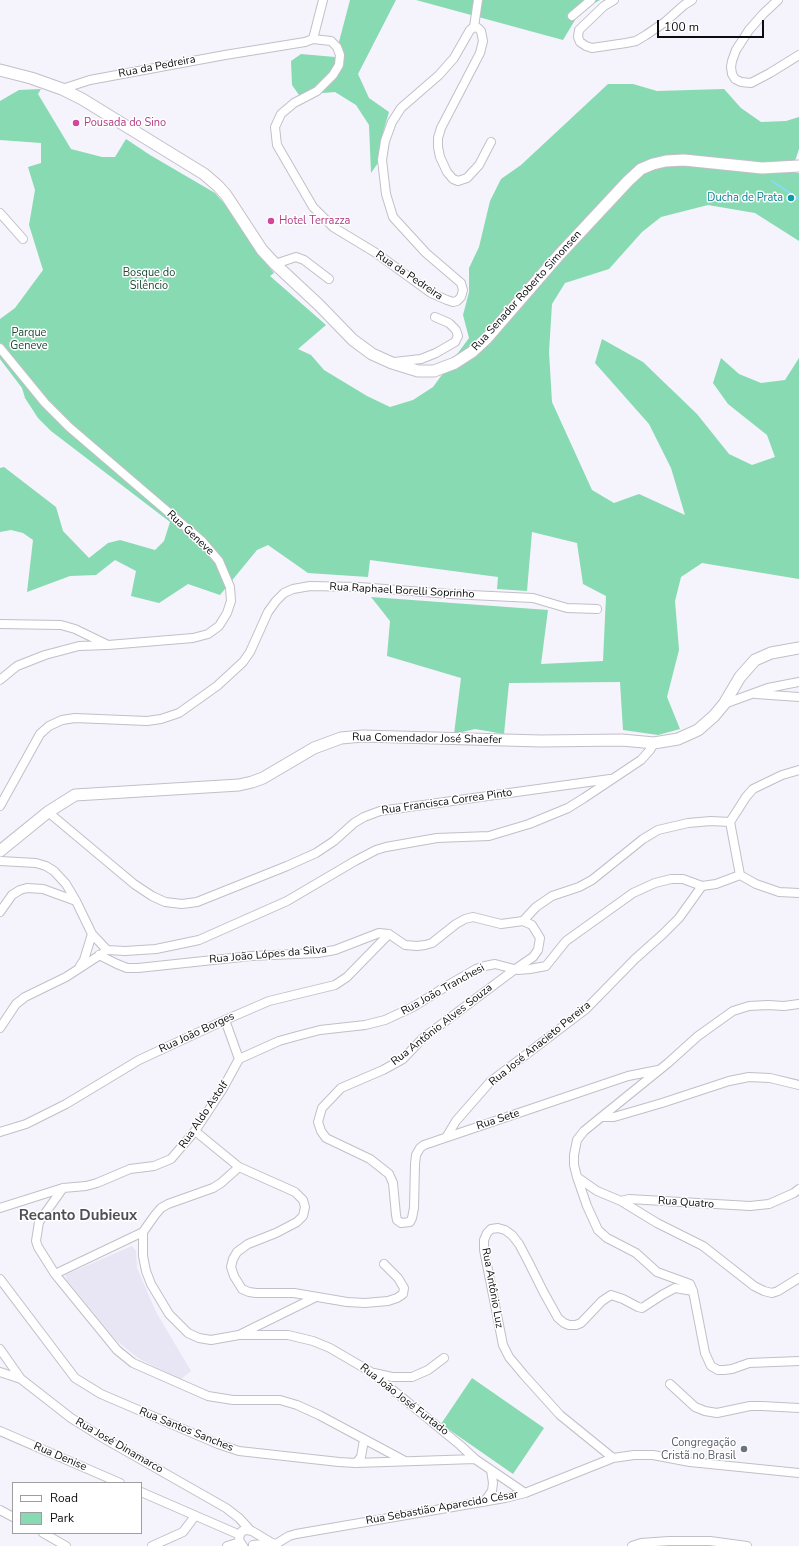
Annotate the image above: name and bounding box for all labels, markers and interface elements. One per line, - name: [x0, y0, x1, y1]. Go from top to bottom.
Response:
- scale bar: [659, 12, 766, 38]
- text: 100 m: [664, 19, 699, 35]
- street label: Rua da Pedreira: [117, 53, 197, 81]
- place label: Pousada do Sino: [84, 116, 166, 130]
- marker: Pousada do Sino: [71, 118, 81, 128]
- place label: Ducha de Prata: [707, 191, 783, 205]
- marker: Ducha de Prata: [786, 193, 796, 203]
- place label: Hotel Terrazza: [279, 214, 350, 228]
- marker: Hotel Terrazza: [266, 216, 276, 226]
- street label: Rua Senador Roberto Simonsen: [469, 228, 585, 354]
- street label: Rua da Pedreira: [373, 249, 445, 303]
- park label: Bosque do Silêncio: [123, 266, 175, 292]
- park label: Parque Geneve: [10, 326, 48, 352]
- street label: Rua Geneve: [164, 508, 216, 558]
- street label: Rua Raphael Borelli Soprinho: [329, 581, 475, 601]
- street label: Rua Comendador José Shaefer: [352, 731, 502, 747]
- street label: Rua Francisca Correa Pinto: [381, 786, 513, 818]
- street label: Rua João Lópes da Silva: [209, 943, 327, 967]
- street label: Rua João Tranchesi: [399, 962, 487, 1018]
- street label: Rua Antônio Alves Souza: [389, 981, 495, 1069]
- street label: Rua José Anacieto Pereira: [487, 999, 593, 1089]
- street label: Rua João Borges: [157, 1010, 237, 1056]
- street label: Rua Aldo Astolf: [177, 1079, 231, 1151]
- street label: Rua Sete: [475, 1107, 521, 1133]
- street label: Rua Quatro: [657, 1194, 715, 1212]
- district label: Recanto Dubieux: [19, 1207, 137, 1225]
- street label: Rua Antônio Luz: [478, 1247, 506, 1329]
- street label: Rua João José Furtado: [357, 1361, 451, 1439]
- street label: Rua Santos Sanches: [137, 1405, 235, 1455]
- street label: Rua José Dinamarco: [73, 1416, 165, 1476]
- place label: Congregação Cristã no Brasil: [661, 1436, 736, 1462]
- street label: Rua Denise: [32, 1440, 88, 1474]
- marker: Congregação Cristã no Brasil: [739, 1444, 749, 1454]
- legend: [12, 1482, 142, 1534]
- street label: Rua Sebastião Aparecido César: [365, 1488, 519, 1528]
- text: Road: [50, 1490, 78, 1506]
- text: Park: [50, 1510, 74, 1526]

